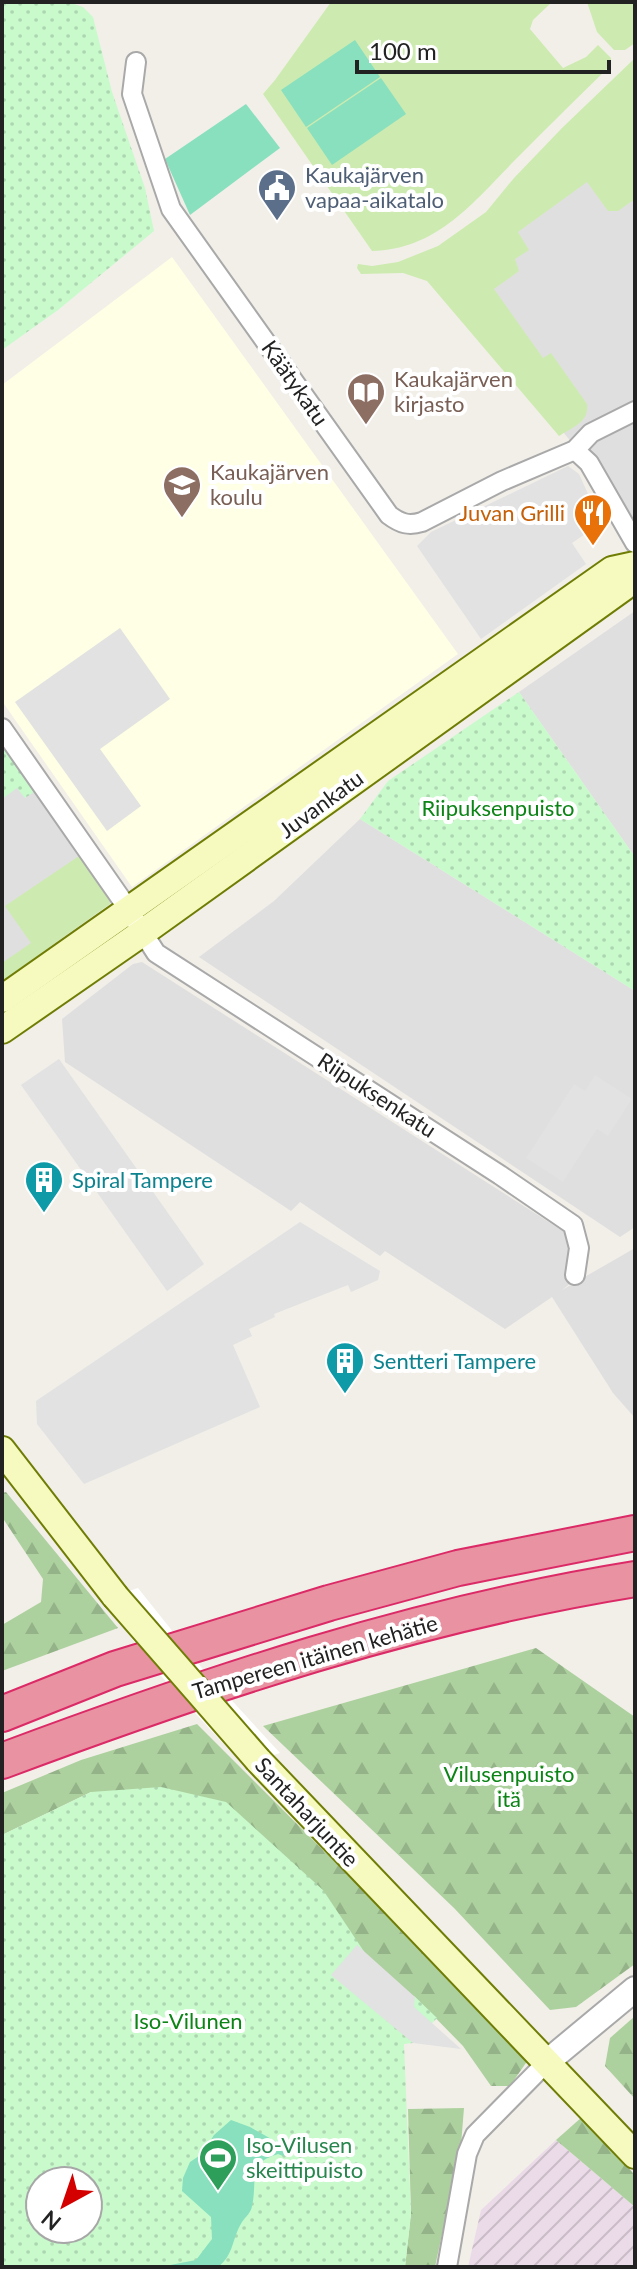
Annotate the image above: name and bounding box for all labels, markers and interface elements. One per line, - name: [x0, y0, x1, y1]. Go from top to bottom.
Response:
- scale bar: [357, 24, 609, 74]
- text: 100 m: [369, 36, 437, 65]
- place label: Kaukajärven vapaa-aikatalo: [305, 161, 444, 213]
- public building icon: Kaukajärven vapaa-aikatalo: [256, 167, 298, 222]
- street label: Käätykatu: [256, 335, 334, 430]
- place label: Kaukajärven kirjasto: [394, 365, 513, 417]
- library icon: Kaukajärven kirjasto: [345, 371, 387, 426]
- place label: Kaukajärven koulu: [210, 458, 329, 510]
- school or university icon: Kaukajärven koulu: [161, 464, 203, 519]
- restaurant icon: Juvan Grilli: [572, 492, 614, 547]
- place label: Juvan Grilli: [459, 499, 565, 526]
- street label: Juvankatu: [273, 764, 368, 843]
- park label: Riipuksenpuisto: [421, 794, 575, 821]
- street label: Riipuksenkatu: [313, 1046, 441, 1143]
- building icon: Spiral Tampere: [23, 1159, 65, 1214]
- place label: Spiral Tampere: [72, 1166, 213, 1193]
- building icon: Sentteri Tampere: [324, 1340, 366, 1395]
- place label: Sentteri Tampere: [373, 1347, 536, 1374]
- street label: Tampereen itäinen kehätie: [189, 1609, 441, 1704]
- street label: Santaharjuntie: [250, 1751, 365, 1872]
- park label: Vilusenpuisto itä: [444, 1760, 574, 1812]
- park label: Iso-Vilunen: [133, 2007, 243, 2034]
- place label: Iso-Vilusen skeittipuisto: [246, 2131, 363, 2183]
- sports icon: Iso-Vilusen skeittipuisto: [197, 2137, 239, 2192]
- north arrow: [24, 2165, 104, 2245]
- text: N: [36, 2205, 66, 2236]

